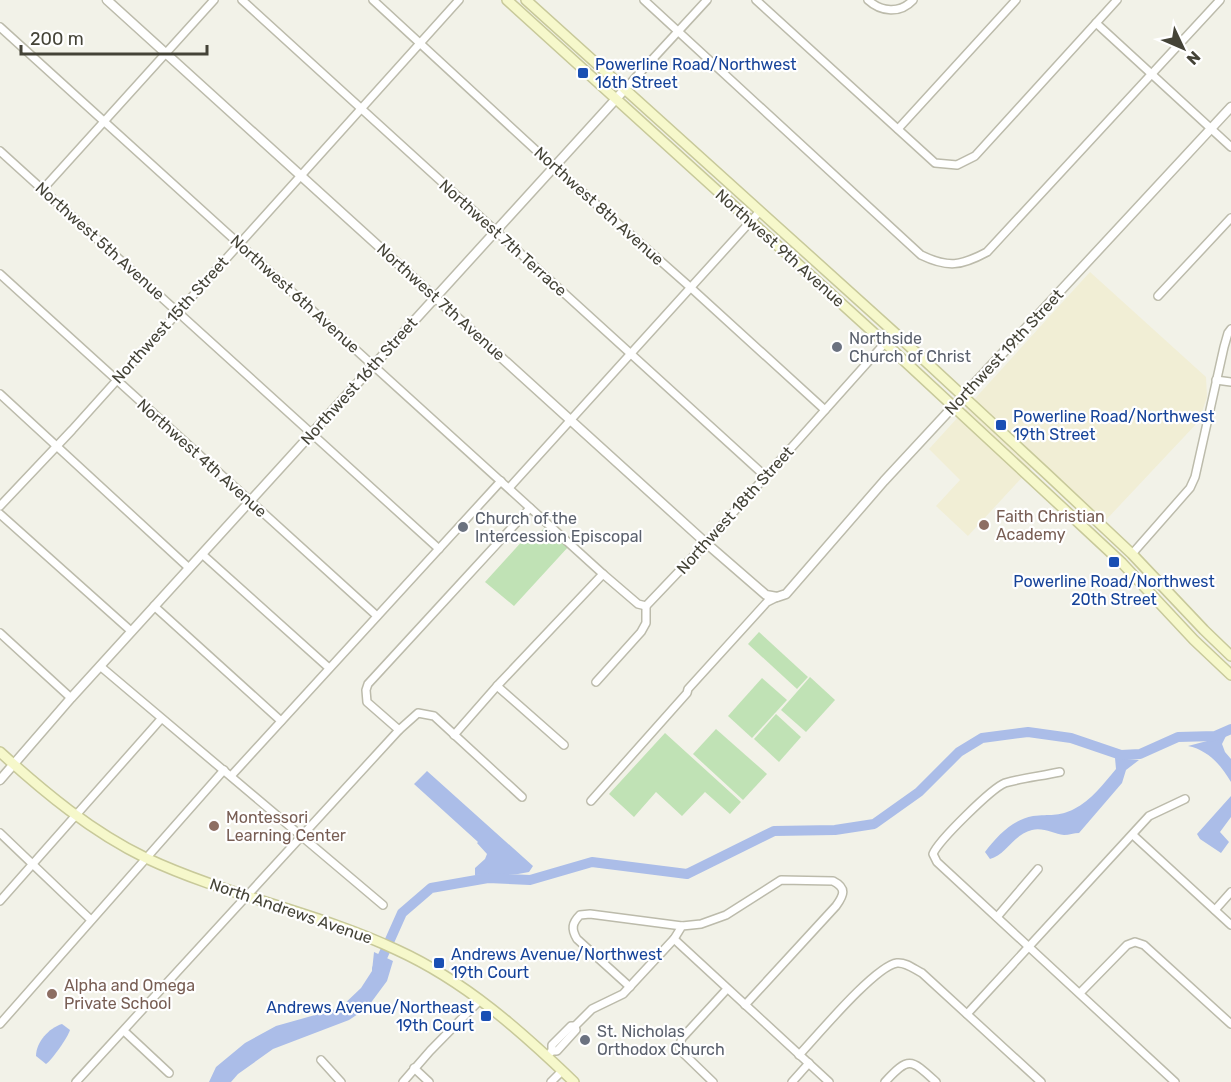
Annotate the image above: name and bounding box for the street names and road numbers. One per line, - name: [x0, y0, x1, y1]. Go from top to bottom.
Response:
- street label: Northwest 8th Avenue: [530, 143, 668, 269]
- street label: Northwest 7th Terrace: [435, 176, 571, 300]
- street label: Northwest 5th Avenue: [32, 178, 169, 304]
- street label: Northwest 9th Avenue: [712, 185, 849, 311]
- street label: Northwest 6th Avenue: [226, 231, 364, 357]
- street label: Northwest 7th Avenue: [373, 239, 509, 365]
- street label: Northwest 15th Street: [108, 252, 232, 388]
- street label: Northwest 19th Street: [941, 285, 1067, 419]
- street label: Northwest 16th Street: [297, 313, 421, 449]
- street label: Northwest 4th Avenue: [133, 395, 271, 521]
- street label: Northwest 18th Street: [673, 442, 797, 578]
- street label: North Andrews Avenue: [207, 874, 375, 948]

